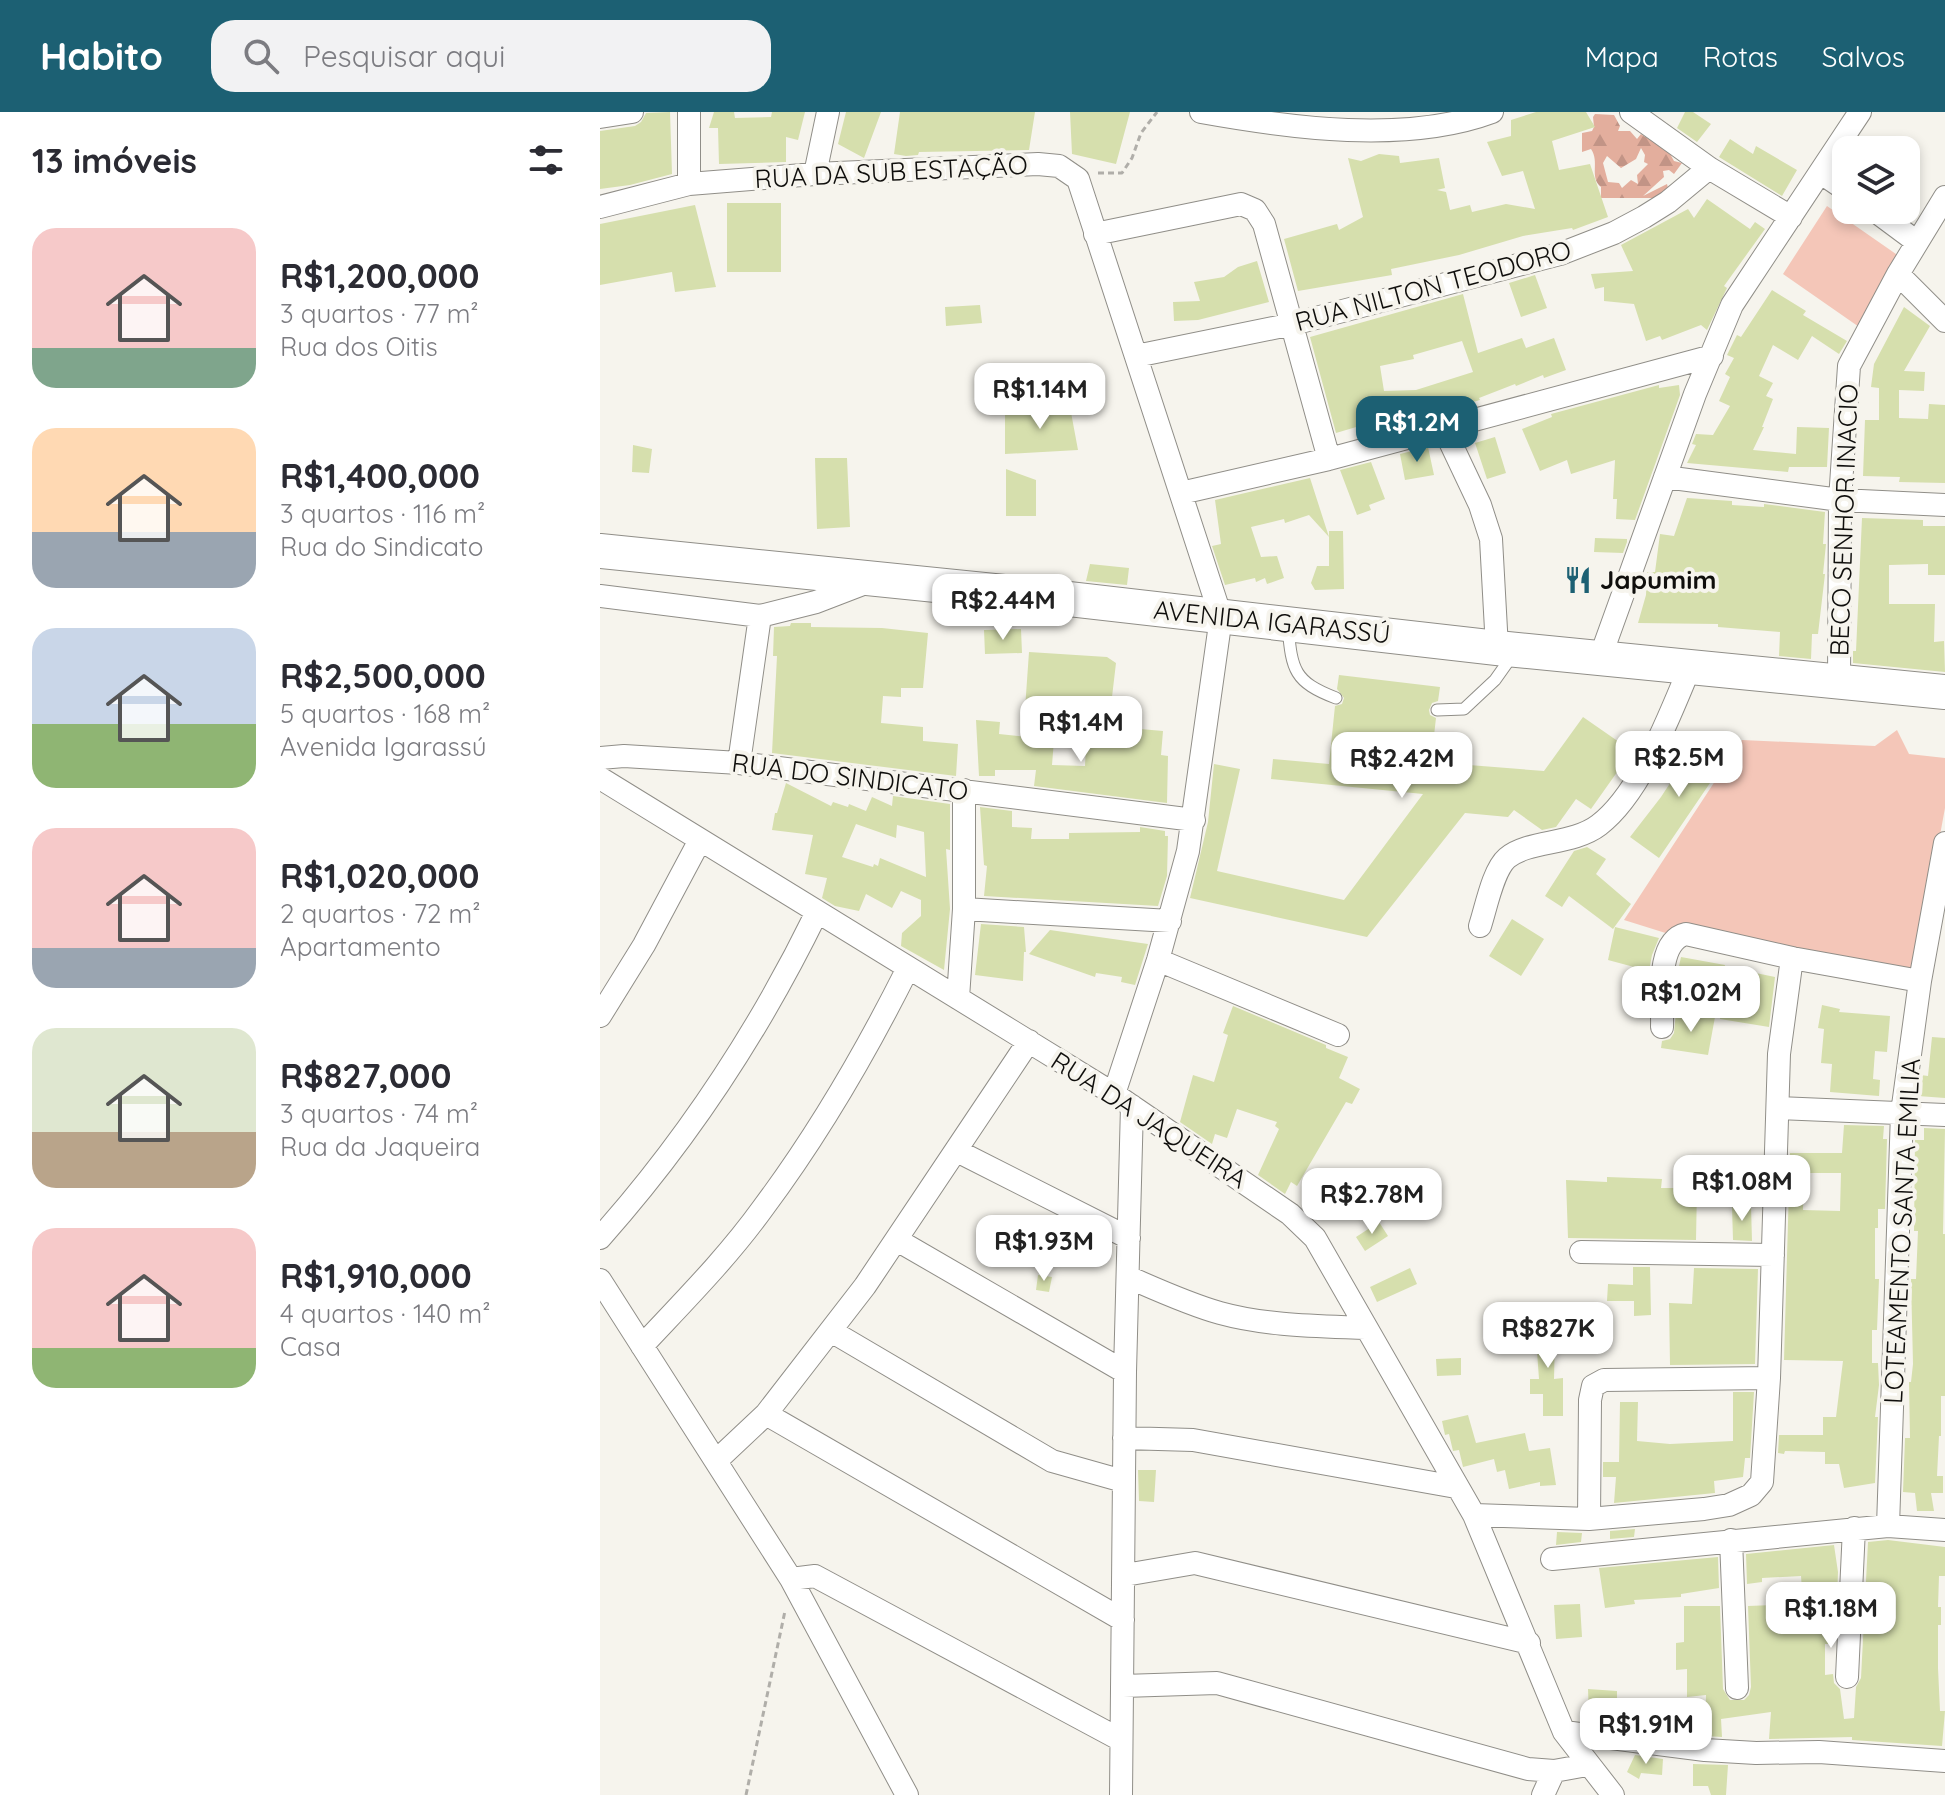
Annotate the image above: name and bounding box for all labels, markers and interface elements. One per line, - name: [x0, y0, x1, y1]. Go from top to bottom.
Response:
- search box: [211, 20, 771, 92]
- text: Habito: [40, 32, 163, 80]
- icon: search: [239, 34, 283, 78]
- text: Pesquisar aqui: [303, 37, 505, 75]
- text: Mapa: [1585, 39, 1659, 74]
- text: Rotas: [1703, 39, 1778, 74]
- text: Salvos: [1822, 39, 1905, 74]
- map controls: [1832, 136, 1920, 224]
- button: layers: [1832, 136, 1920, 224]
- icon: filters: [524, 138, 568, 182]
- text: 13 imóveis: [32, 139, 197, 182]
- street label: RUA DA SUB ESTAÇÃO: [754, 148, 1028, 195]
- street label: RUA NILTON TEODORO: [1291, 233, 1575, 338]
- text: R$1,200,000: [280, 254, 479, 297]
- icon: home: [96, 260, 192, 356]
- text: 3 quartos · 77 m²: [280, 297, 479, 330]
- text: Rua dos Oitis: [280, 330, 438, 363]
- pin: R$1.14M: [966, 363, 1114, 431]
- text: R$1.14M: [992, 372, 1088, 405]
- street label: BECO SENHOR INACIO: [1822, 383, 1865, 657]
- pin: R$1.2M: [1352, 396, 1482, 464]
- text: R$1.2M: [1374, 405, 1460, 438]
- text: R$1,400,000: [280, 454, 480, 497]
- icon: home: [96, 460, 192, 556]
- text: 3 quartos · 116 m²: [280, 497, 485, 530]
- text: Rua do Sindicato: [280, 530, 484, 563]
- place label: Japumim: [1600, 563, 1716, 596]
- restaurant icon: Japumim: [1563, 565, 1593, 595]
- pin: R$2.44M: [929, 574, 1077, 642]
- text: R$2.44M: [950, 583, 1056, 616]
- street label: AVENIDA IGARASSÚ: [1152, 593, 1392, 650]
- text: R$2,500,000: [280, 654, 486, 697]
- icon: home: [96, 660, 192, 756]
- pin: R$1.4M: [1016, 696, 1146, 764]
- text: 5 quartos · 168 m²: [280, 697, 490, 730]
- text: R$1.4M: [1038, 705, 1124, 738]
- text: Avenida Igarassú: [280, 730, 487, 763]
- pin: R$2.5M: [1614, 731, 1744, 799]
- pin: R$2.42M: [1328, 732, 1476, 800]
- text: R$2.5M: [1634, 740, 1724, 773]
- text: R$2.42M: [1349, 741, 1455, 774]
- street label: RUA DO SINDICATO: [730, 746, 970, 807]
- text: R$1,020,000: [280, 854, 479, 897]
- icon: home: [96, 860, 192, 956]
- text: 2 quartos · 72 m²: [280, 897, 480, 930]
- text: Apartamento: [280, 930, 441, 963]
- pin: R$1.02M: [1617, 966, 1765, 1034]
- text: R$1.02M: [1640, 975, 1742, 1008]
- street label: RUA DA JAQUEIRA: [1045, 1044, 1254, 1195]
- text: R$827,000: [280, 1054, 451, 1097]
- street label: LOTEAMENTO SANTA EMILIA: [1876, 1057, 1927, 1405]
- icon: home: [96, 1060, 192, 1156]
- text: 3 quartos · 74 m²: [280, 1097, 478, 1130]
- text: Rua da Jaqueira: [280, 1130, 480, 1163]
- pin: R$1.08M: [1668, 1155, 1816, 1223]
- text: R$1.08M: [1691, 1164, 1793, 1197]
- pin: R$2.78M: [1298, 1168, 1446, 1236]
- text: R$2.78M: [1320, 1177, 1424, 1210]
- pin: R$1.93M: [970, 1215, 1118, 1283]
- text: R$1.93M: [994, 1224, 1094, 1257]
- text: R$1,910,000: [280, 1254, 472, 1297]
- icon: home: [96, 1260, 192, 1356]
- text: 4 quartos · 140 m²: [280, 1297, 490, 1330]
- pin: R$827K: [1483, 1302, 1613, 1370]
- text: R$827K: [1501, 1311, 1595, 1344]
- text: Casa: [280, 1330, 341, 1363]
- pin: R$1.18M: [1757, 1582, 1905, 1650]
- text: R$1.18M: [1784, 1591, 1878, 1624]
- pin: R$1.91M: [1572, 1698, 1720, 1766]
- text: R$1.91M: [1598, 1707, 1694, 1740]

